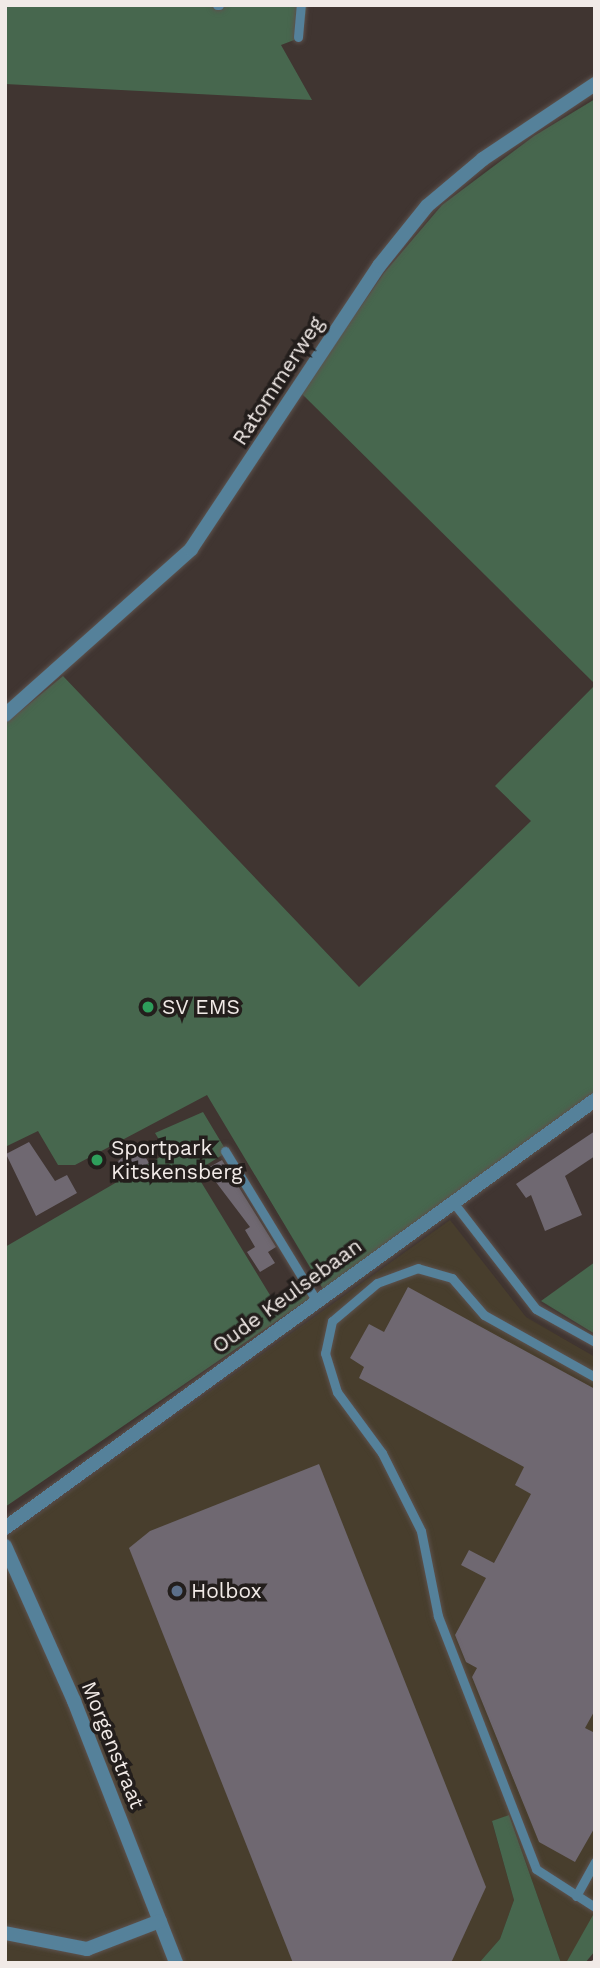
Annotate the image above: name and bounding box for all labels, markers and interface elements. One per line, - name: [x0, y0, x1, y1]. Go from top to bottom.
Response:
- street label: Ratommerweg: [227, 312, 329, 450]
- place label: SV EMS: [162, 994, 241, 1020]
- marker: SV EMS: [140, 999, 156, 1015]
- place label: Sportpark Kitskensberg: [111, 1135, 242, 1185]
- marker: Sportpark Kitskensberg: [89, 1152, 105, 1168]
- street label: Oude Keulsebaan: [207, 1233, 367, 1359]
- place label: Holbox: [191, 1578, 262, 1604]
- marker: Holbox: [169, 1583, 185, 1599]
- street label: Morgenstraat: [76, 1678, 150, 1812]

